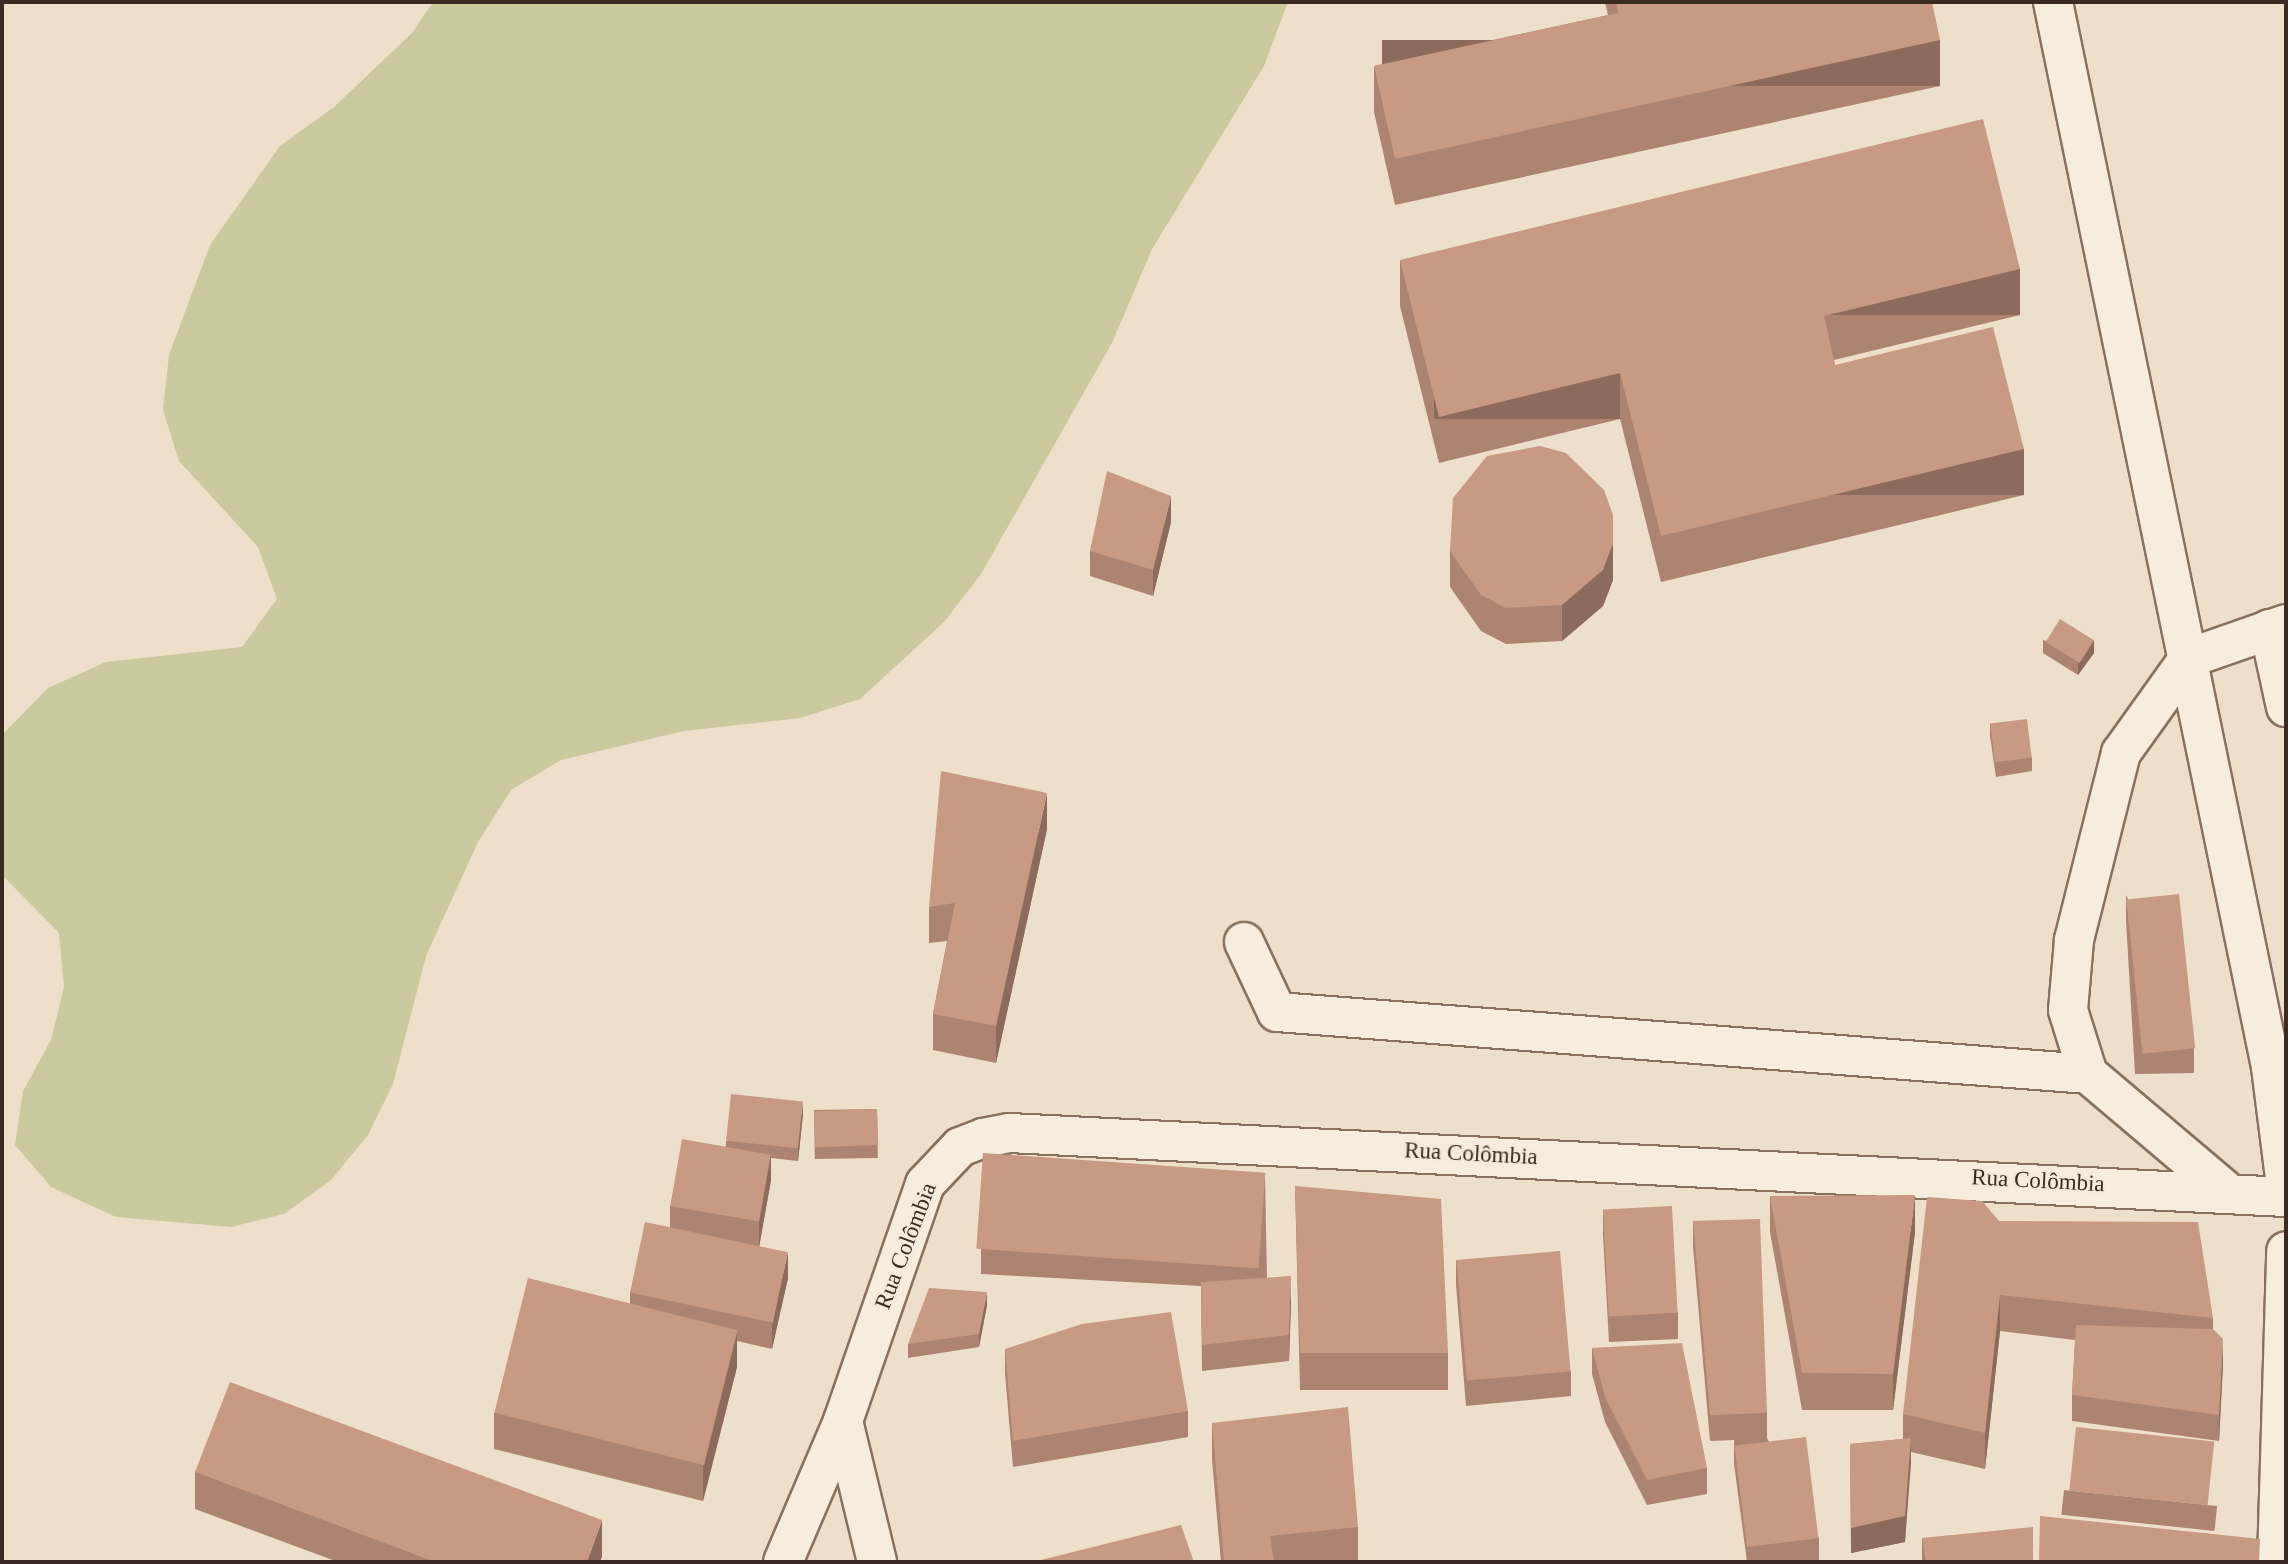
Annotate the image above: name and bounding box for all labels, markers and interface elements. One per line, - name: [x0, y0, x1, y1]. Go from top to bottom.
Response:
- street label: Rua Colômbia: [1404, 1137, 1538, 1171]
- street label: Rua Colômbia: [1971, 1164, 2105, 1198]
- street label: Rua Colômbia: [869, 1179, 943, 1313]

